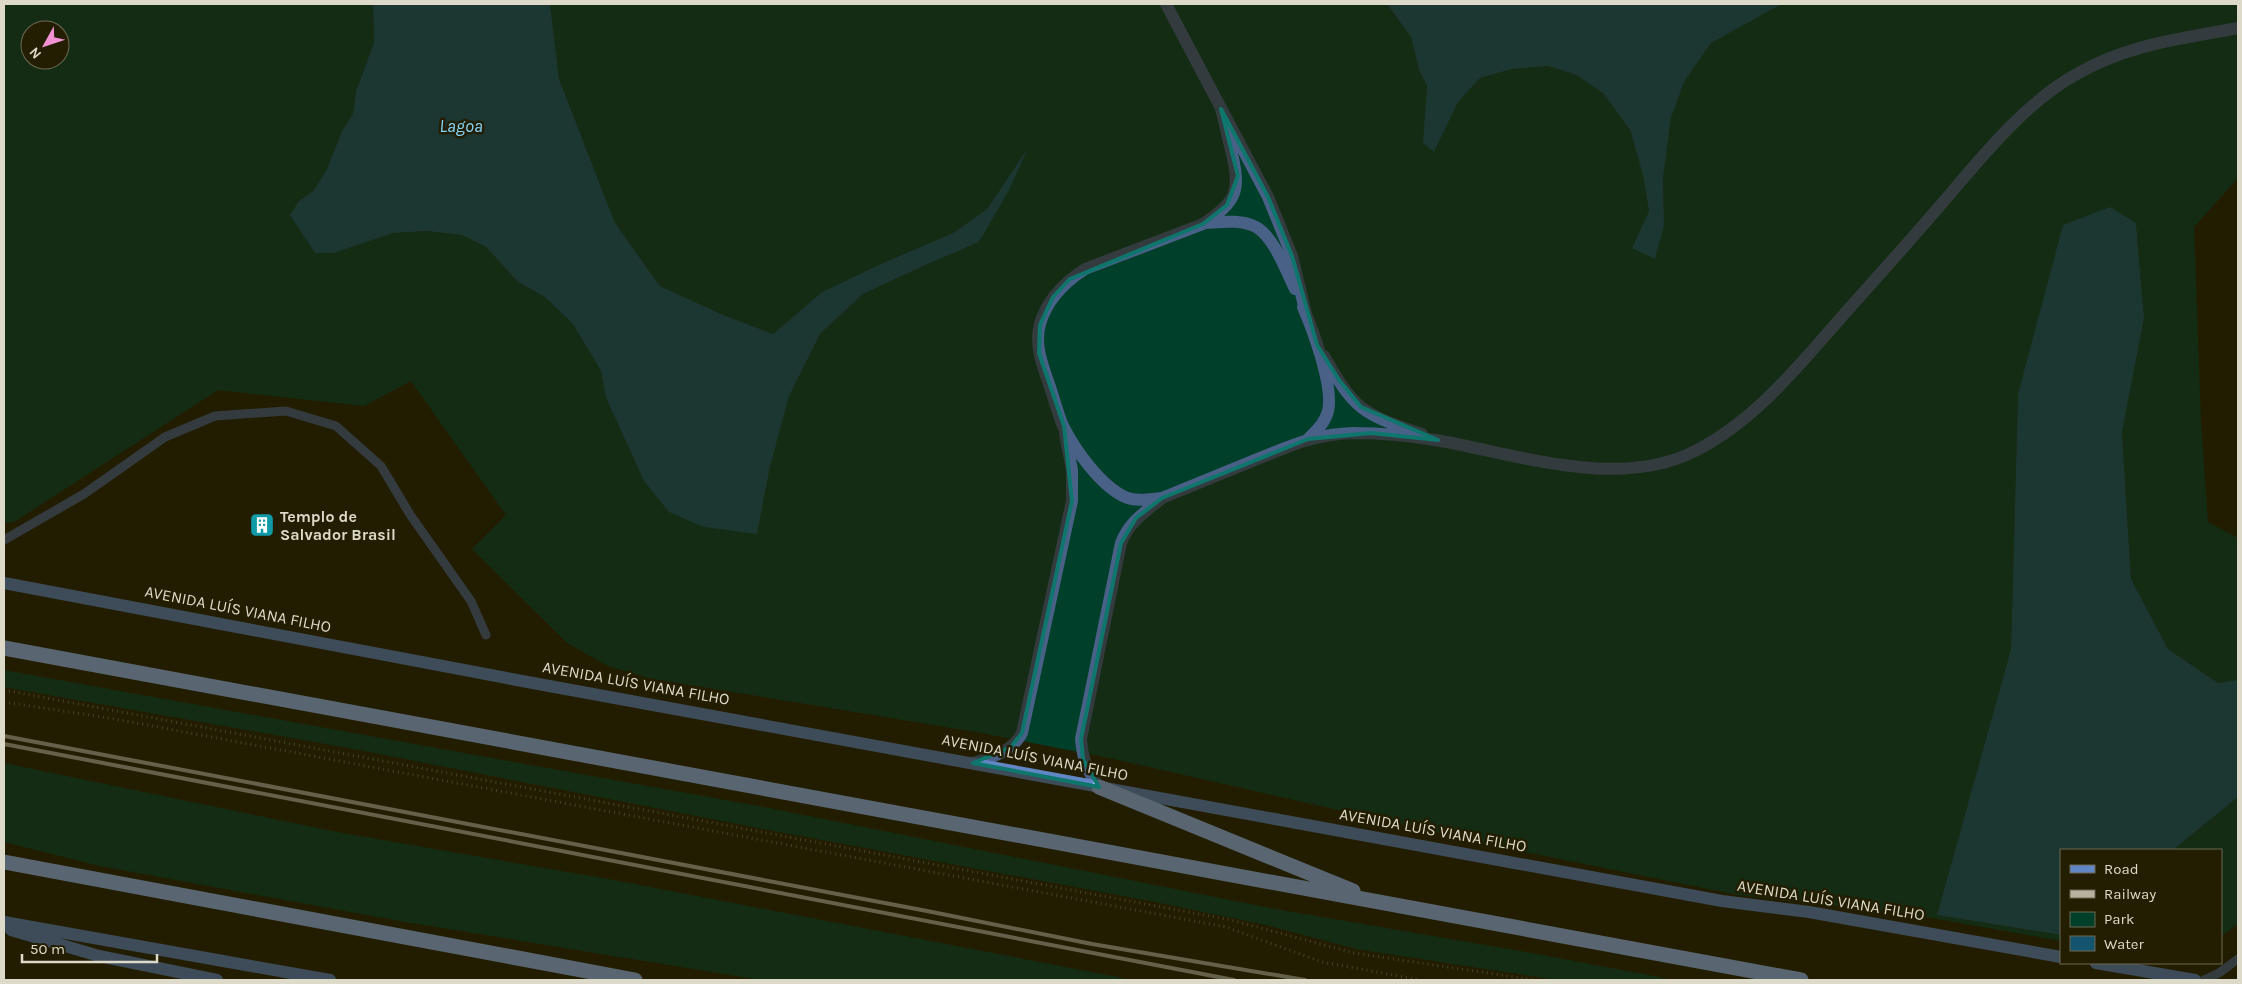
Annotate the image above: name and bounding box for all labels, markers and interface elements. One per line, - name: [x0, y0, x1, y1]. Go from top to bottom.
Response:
- north arrow: [20, 20, 70, 70]
- text: N: [26, 44, 45, 62]
- water label: Lagoa: [439, 115, 483, 137]
- place label: Templo de Salvador Brasil: [280, 507, 396, 544]
- building icon: Templo de Salvador Brasil: [249, 512, 275, 538]
- street label: AVENIDA LUÍS VIANA FILHO: [143, 582, 333, 636]
- street label: AVENIDA LUÍS VIANA FILHO: [541, 657, 731, 709]
- street label: AVENIDA LUÍS VIANA FILHO: [940, 730, 1130, 784]
- street label: AVENIDA LUÍS VIANA FILHO: [1338, 804, 1528, 856]
- legend: [2060, 849, 2222, 964]
- text: Road: [2104, 860, 2139, 878]
- street label: AVENIDA LUÍS VIANA FILHO: [1736, 876, 1926, 924]
- text: Railway: [2104, 885, 2156, 903]
- text: Park: [2104, 910, 2134, 928]
- scale bar: [22, 932, 158, 964]
- text: Water: [2104, 935, 2145, 953]
- text: 50 m: [30, 940, 65, 958]

